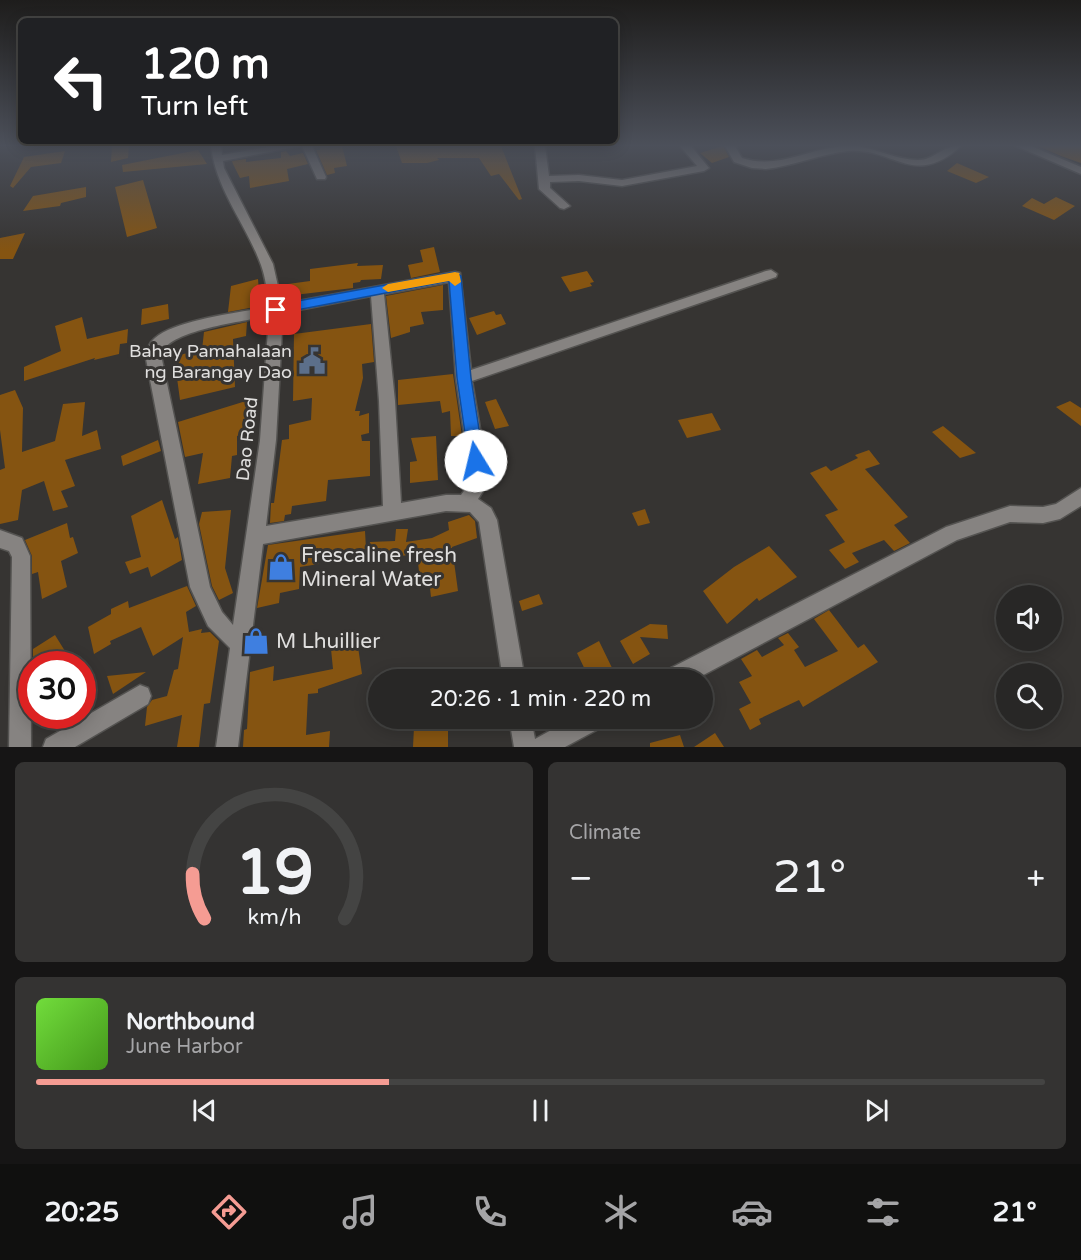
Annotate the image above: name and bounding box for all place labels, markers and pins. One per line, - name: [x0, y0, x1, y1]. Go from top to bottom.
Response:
- pin: [250, 284, 301, 335]
- place label: Bahay Pamahalaan ng Barangay Dao: [129, 340, 292, 383]
- public building icon: Bahay Pamahalaan ng Barangay Dao: [297, 346, 327, 376]
- place label: Frescaline fresh Mineral Water: [301, 543, 457, 592]
- shop icon: Frescaline fresh Mineral Water: [266, 552, 296, 582]
- shop icon: M Lhuillier: [241, 626, 271, 656]
- place label: M Lhuillier: [276, 629, 380, 654]

